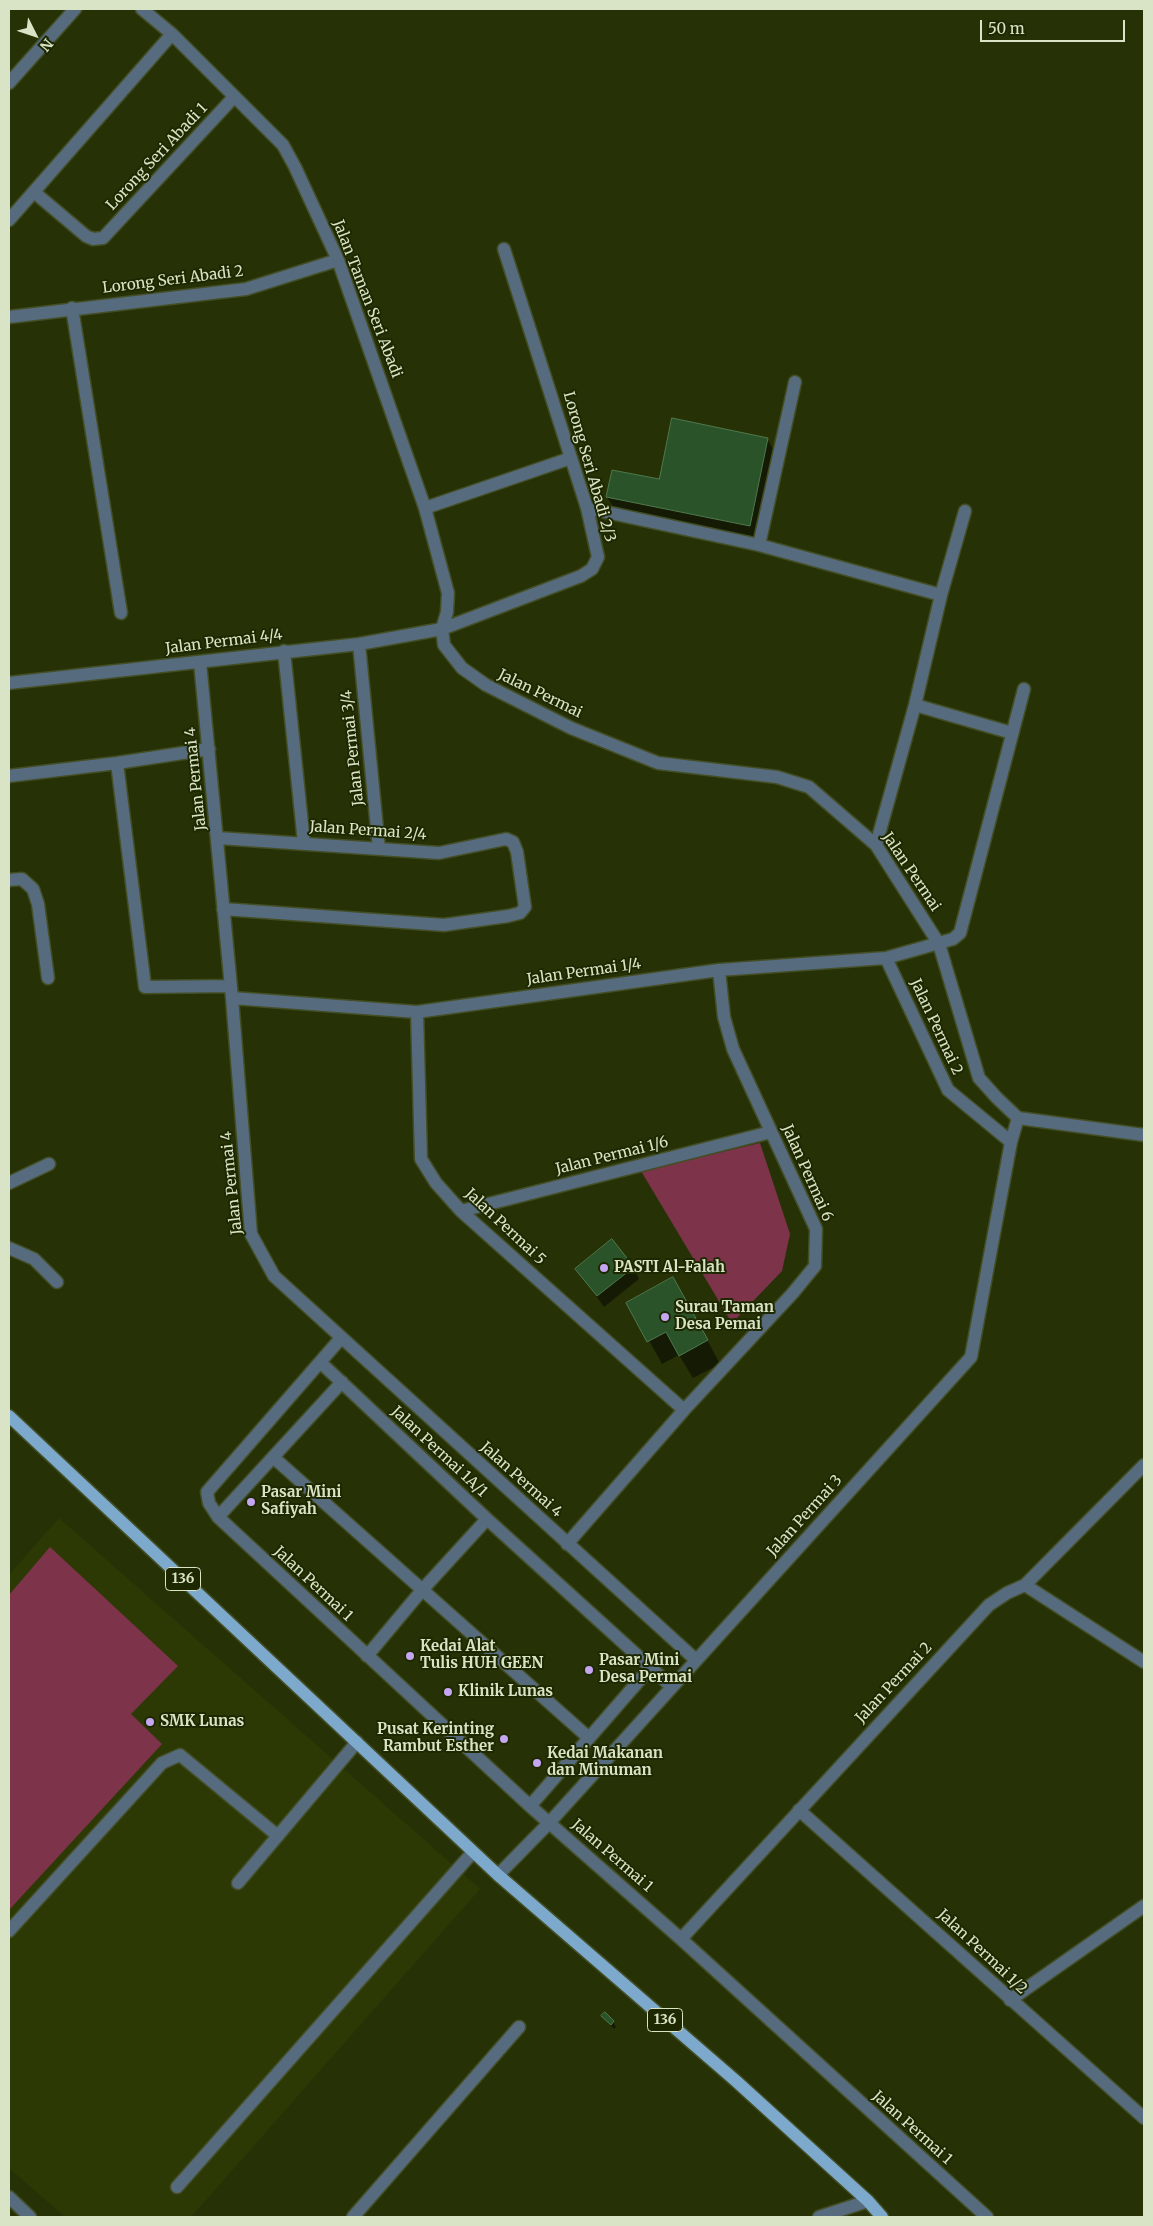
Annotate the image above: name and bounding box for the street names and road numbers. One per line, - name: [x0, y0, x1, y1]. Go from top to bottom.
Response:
- street label: Lorong Seri Abadi 1: [103, 100, 211, 214]
- street label: Jalan Taman Seri Abadi: [329, 217, 405, 381]
- street label: Lorong Seri Abadi 2: [101, 262, 245, 298]
- street label: Lorong Seri Abadi 2/3: [559, 390, 619, 544]
- street label: Jalan Permai 4/4: [165, 626, 283, 658]
- street label: Jalan Permai: [495, 666, 585, 722]
- street label: Jalan Permai 3/4: [338, 689, 368, 807]
- street label: Jalan Permai 4: [182, 726, 210, 832]
- street label: Jalan Permai 2/4: [309, 818, 427, 844]
- street label: Jalan Permai: [878, 829, 944, 915]
- street label: Jalan Permai 1/4: [526, 955, 642, 989]
- street label: Jalan Permai 2: [906, 976, 966, 1078]
- street label: Jalan Permai 6: [778, 1122, 836, 1224]
- street label: Jalan Permai 4: [218, 1130, 246, 1236]
- street label: Jalan Permai 1/6: [554, 1133, 670, 1179]
- street label: Jalan Permai 5: [461, 1185, 549, 1269]
- street label: Jalan Permai 1A/1: [387, 1403, 491, 1501]
- street label: Jalan Permai 4: [476, 1438, 566, 1522]
- street label: Jalan Permai 3: [764, 1472, 846, 1560]
- street label: Jalan Permai 1: [270, 1543, 356, 1625]
- road number: 136: [166, 1568, 200, 1590]
- street label: Jalan Permai 2: [852, 1639, 936, 1727]
- street label: Jalan Permai 1: [568, 1816, 656, 1896]
- street label: Jalan Permai 1/2: [934, 1906, 1030, 1998]
- road number: 136: [648, 2008, 682, 2032]
- street label: Jalan Permai 1: [868, 2087, 956, 2169]

